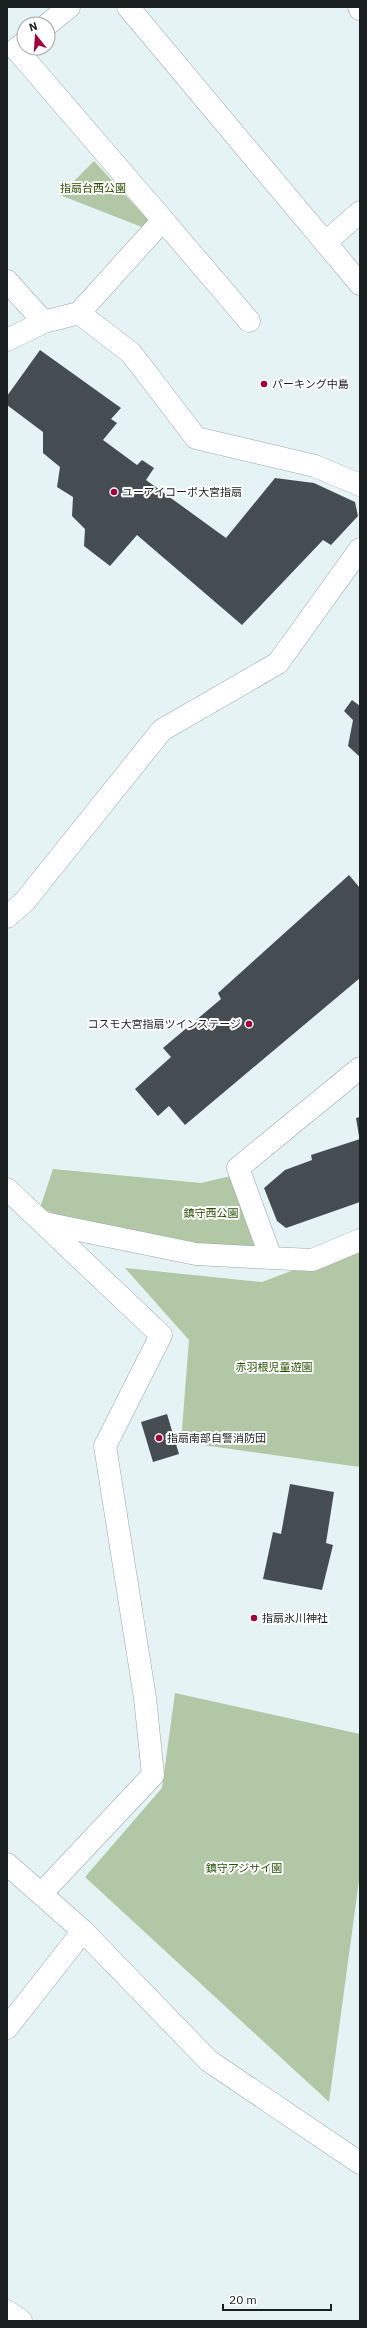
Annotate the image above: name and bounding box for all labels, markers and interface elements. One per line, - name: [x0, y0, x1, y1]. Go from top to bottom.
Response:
- north arrow: [16, 16, 56, 56]
- text: N: [27, 19, 39, 34]
- park label: 指扇台西公園: [60, 181, 126, 195]
- place label: パーキング中島: [272, 377, 349, 391]
- marker: パーキング中島: [259, 379, 269, 389]
- place label: ユーアイコーポ大宮指扇: [122, 485, 242, 499]
- marker: ユーアイコーポ大宮指扇: [109, 487, 119, 497]
- place label: コスモ大宮指扇ツインステージ: [87, 1017, 241, 1031]
- marker: コスモ大宮指扇ツインステージ: [244, 1019, 254, 1029]
- park label: 鎮守西公園: [184, 1206, 239, 1220]
- park label: 赤羽根児童遊園: [236, 1360, 313, 1374]
- place label: 指扇南部自警消防団: [167, 1431, 266, 1445]
- marker: 指扇南部自警消防団: [154, 1433, 164, 1443]
- place label: 指扇氷川神社: [262, 1611, 328, 1625]
- marker: 指扇氷川神社: [249, 1613, 259, 1623]
- park label: 鎮守アジサイ園: [206, 1861, 282, 1875]
- scale bar: [223, 2286, 331, 2312]
- text: 20 m: [229, 2292, 257, 2307]

